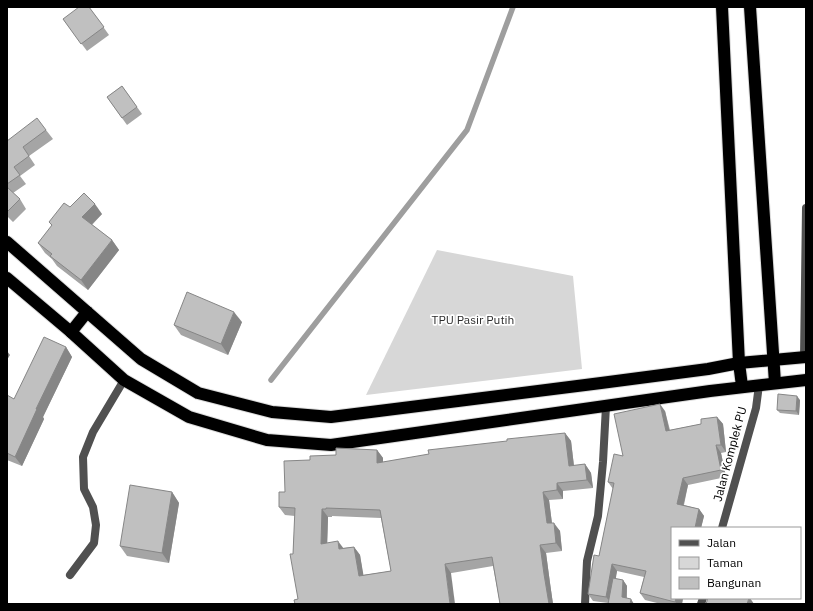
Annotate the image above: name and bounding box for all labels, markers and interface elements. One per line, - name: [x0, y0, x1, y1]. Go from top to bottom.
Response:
- park label: TPU Pasir Putih: [432, 312, 514, 327]
- street label: Jalan Komplek PU: [710, 405, 749, 503]
- legend: [671, 527, 801, 599]
- text: Jalan: [707, 535, 736, 550]
- text: Taman: [707, 555, 743, 570]
- text: Bangunan: [707, 575, 761, 590]

